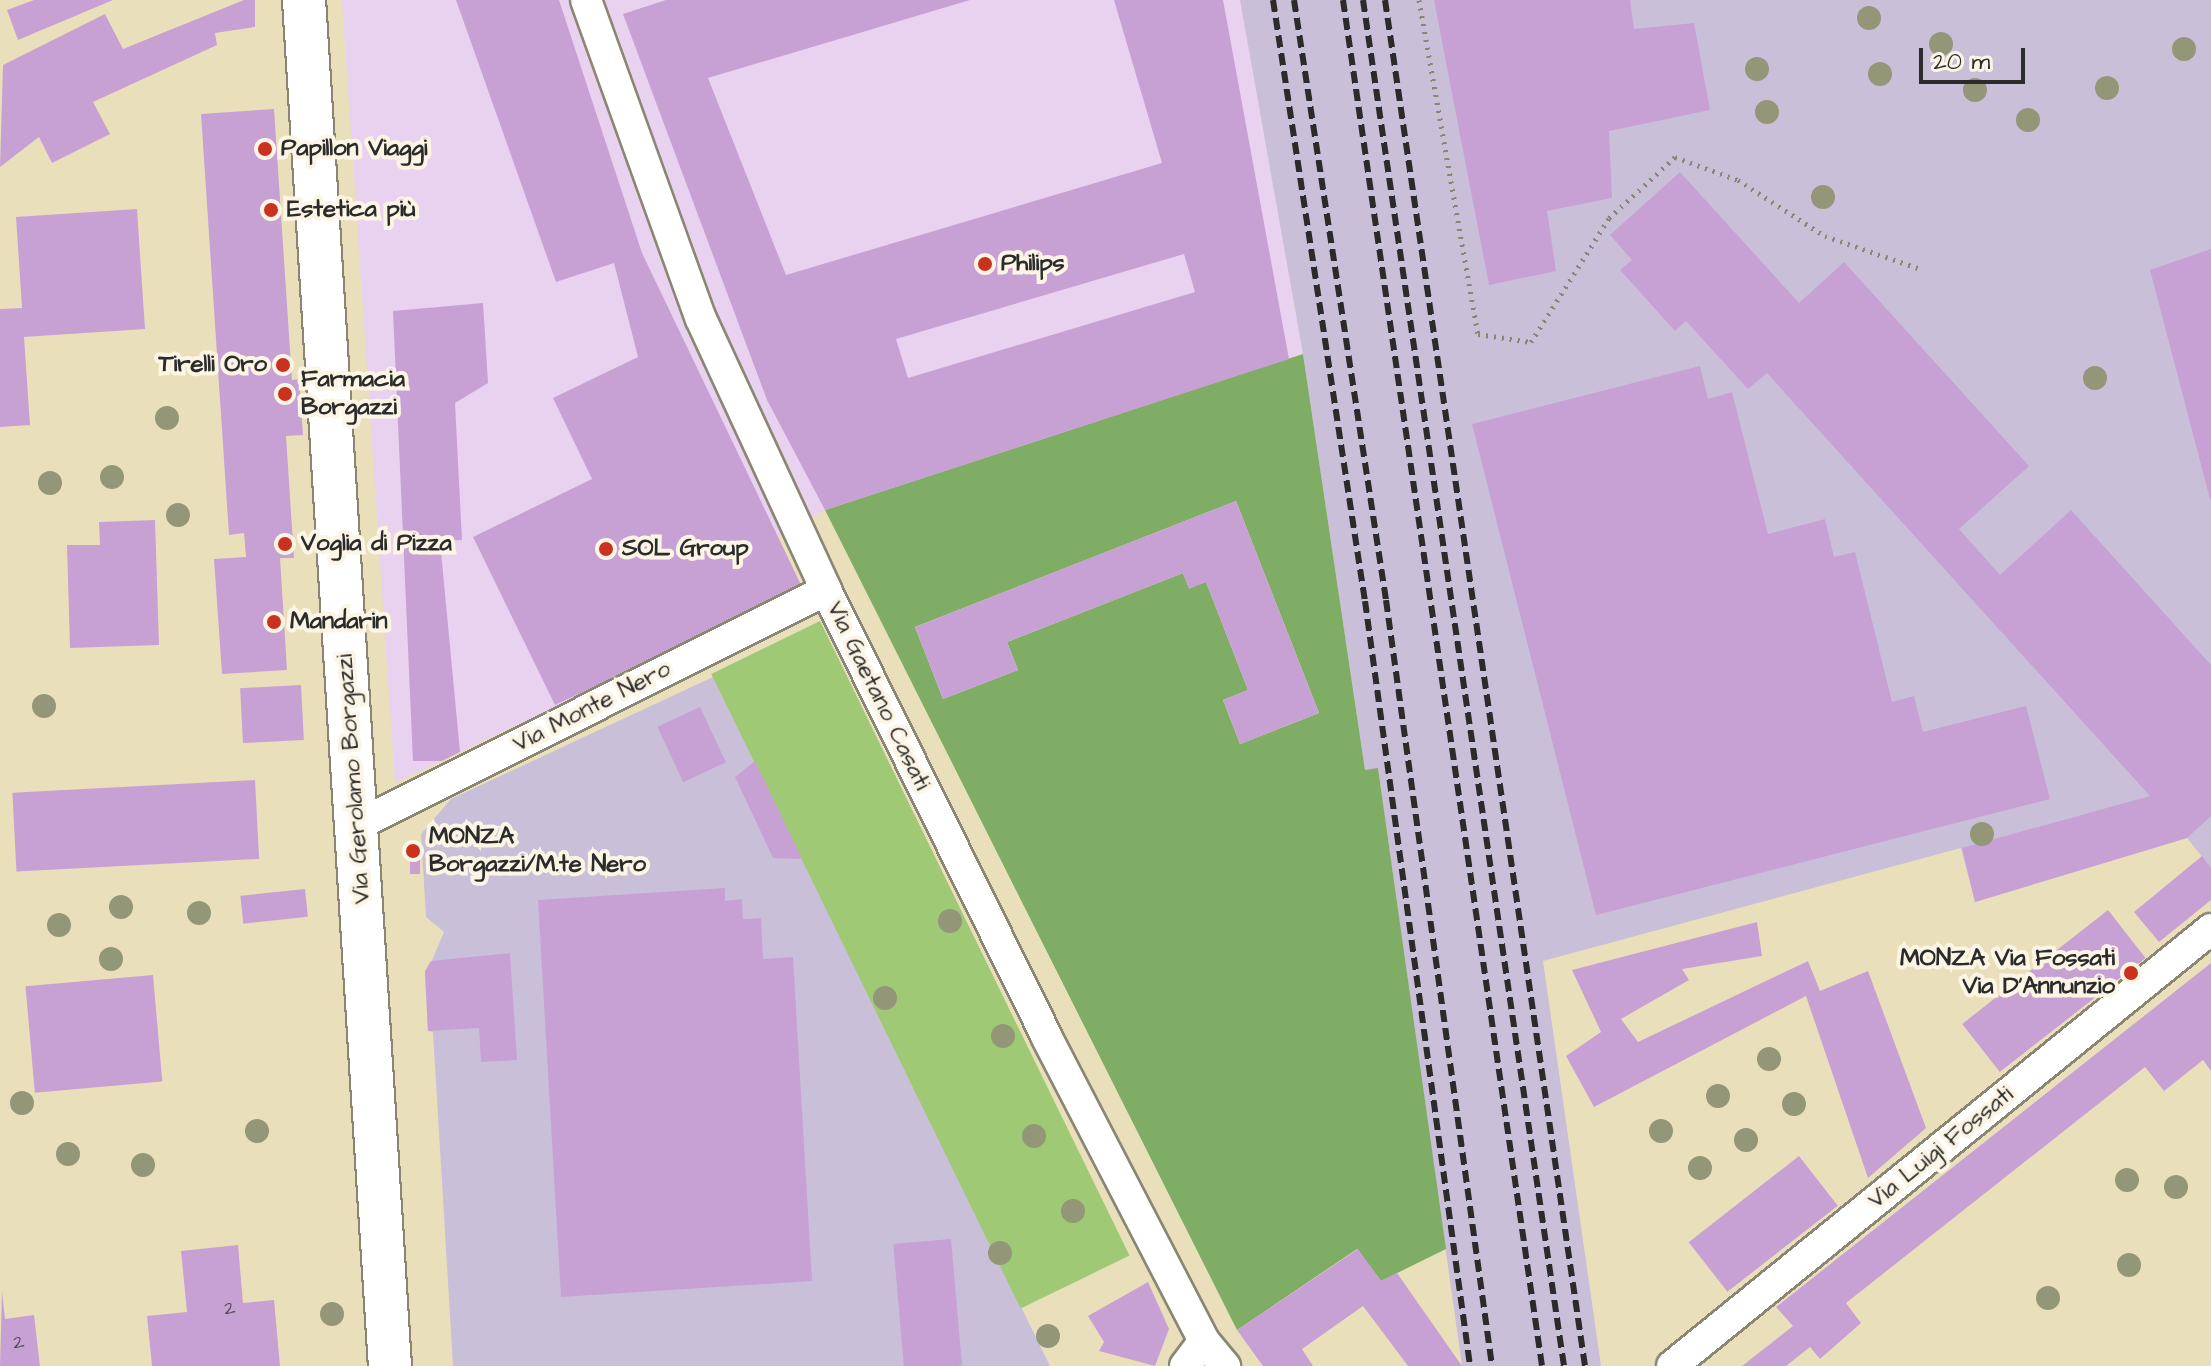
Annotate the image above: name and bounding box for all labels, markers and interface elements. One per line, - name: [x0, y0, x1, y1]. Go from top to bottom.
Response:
- scale bar: [1923, 32, 2029, 82]
- text: 20 m: [1933, 45, 1990, 79]
- place label: Papillon Viaggi: [281, 135, 427, 163]
- marker: Papillon Viaggi: [256, 140, 274, 158]
- place label: Estetica più: [287, 196, 415, 224]
- marker: Estetica più: [262, 201, 280, 219]
- place label: Philips: [1001, 250, 1065, 278]
- marker: Philips: [976, 255, 994, 273]
- place label: Tirelli Oro: [159, 351, 267, 379]
- marker: Tirelli Oro: [274, 356, 292, 374]
- place label: Farmacia Borgazzi: [301, 366, 405, 422]
- marker: Farmacia Borgazzi: [276, 385, 294, 403]
- place label: Voglia di Pizza: [301, 530, 452, 558]
- marker: Voglia di Pizza: [276, 535, 294, 553]
- place label: SOL Group: [622, 535, 749, 563]
- marker: SOL Group: [597, 540, 615, 558]
- street label: Via Gaetano Casati: [820, 597, 936, 795]
- place label: Mandarin: [290, 608, 387, 636]
- marker: Mandarin: [265, 613, 283, 631]
- street label: Via Gerolamo Borgazzi: [331, 653, 377, 905]
- street label: Via Monte Nero: [508, 655, 676, 759]
- place label: MONZA Borgazzi/M.te Nero: [429, 823, 646, 879]
- marker: MONZA Borgazzi/M.te Nero: [404, 842, 422, 860]
- place label: MONZA Via Fossati Via D'Annunzio: [1900, 945, 2115, 1001]
- marker: MONZA Via Fossati Via D'Annunzio: [2122, 964, 2140, 982]
- street label: Via Luigi Fossati: [1863, 1081, 2019, 1215]
- house number: 2: [224, 1296, 236, 1320]
- house number: 2: [13, 1330, 25, 1354]

